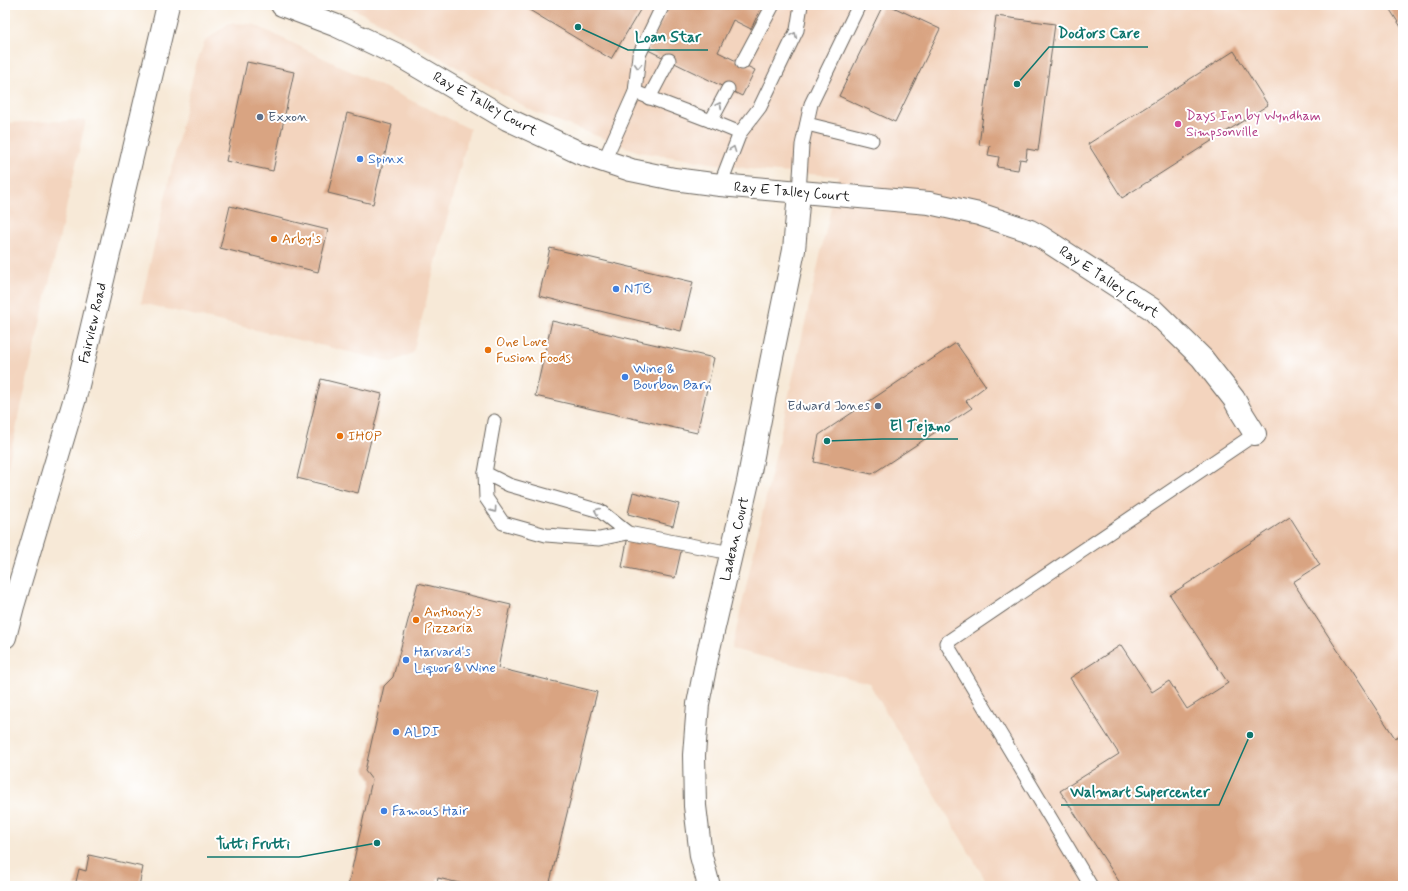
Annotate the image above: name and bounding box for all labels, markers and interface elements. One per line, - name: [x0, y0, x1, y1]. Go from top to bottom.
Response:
- callout: Doctors Care: [1049, 20, 1148, 47]
- callout: Loan Star: [628, 23, 708, 50]
- text: Doctors Care: [1058, 24, 1140, 44]
- text: Loan Star: [635, 28, 702, 48]
- one-way arrow: [789, 32, 797, 39]
- one-way arrow: [634, 63, 643, 69]
- street label: Ray E Talley Court: [430, 68, 541, 141]
- one-way arrow: [715, 102, 722, 109]
- place label: Days Inn by Wyndham Simpsonville: [1186, 107, 1321, 141]
- place label: Exxon: [268, 108, 308, 126]
- marker: Exxon: [255, 112, 265, 122]
- marker: Days Inn by Wyndham Simpsonville: [1173, 119, 1183, 129]
- one-way arrow: [729, 146, 737, 153]
- place label: Spinx: [368, 150, 404, 168]
- marker: Spinx: [355, 154, 365, 164]
- street label: Ray E Talley Court: [733, 178, 852, 206]
- place label: Arby's: [282, 230, 321, 248]
- marker: Arby's: [269, 234, 279, 244]
- street label: Ray E Talley Court: [1056, 242, 1163, 323]
- place label: NTB: [624, 280, 652, 298]
- street label: Fairview Road: [75, 281, 111, 365]
- marker: NTB: [611, 284, 621, 294]
- place label: One Love Fusion Foods: [496, 333, 571, 367]
- marker: One Love Fusion Foods: [483, 345, 493, 355]
- place label: Wine & Bourbon Barn: [633, 360, 712, 394]
- marker: Wine & Bourbon Barn: [620, 372, 630, 382]
- place label: Edward Jones: [787, 397, 870, 415]
- marker: Edward Jones: [873, 401, 883, 411]
- callout: El Tejano: [882, 412, 958, 439]
- text: El Tejano: [890, 417, 951, 437]
- place label: IHOP: [348, 427, 382, 445]
- marker: IHOP: [335, 431, 345, 441]
- street label: Ladean Court: [717, 495, 754, 583]
- one-way arrow: [489, 506, 497, 513]
- one-way arrow: [593, 507, 600, 515]
- place label: Anthony's Pizzaria: [424, 603, 481, 637]
- marker: Anthony's Pizzaria: [411, 615, 421, 625]
- place label: Harvard's Liquor & Wine: [414, 643, 496, 677]
- marker: Harvard's Liquor & Wine: [401, 655, 411, 665]
- place label: ALDI: [404, 723, 439, 741]
- marker: ALDI: [391, 727, 401, 737]
- callout: Walmart Supercenter: [1061, 778, 1219, 805]
- text: Walmart Supercenter: [1069, 783, 1211, 803]
- place label: Famous Hair: [392, 802, 468, 820]
- marker: Famous Hair: [379, 806, 389, 816]
- callout: Tutti Frutti: [207, 830, 299, 857]
- text: Tutti Frutti: [216, 835, 291, 855]

